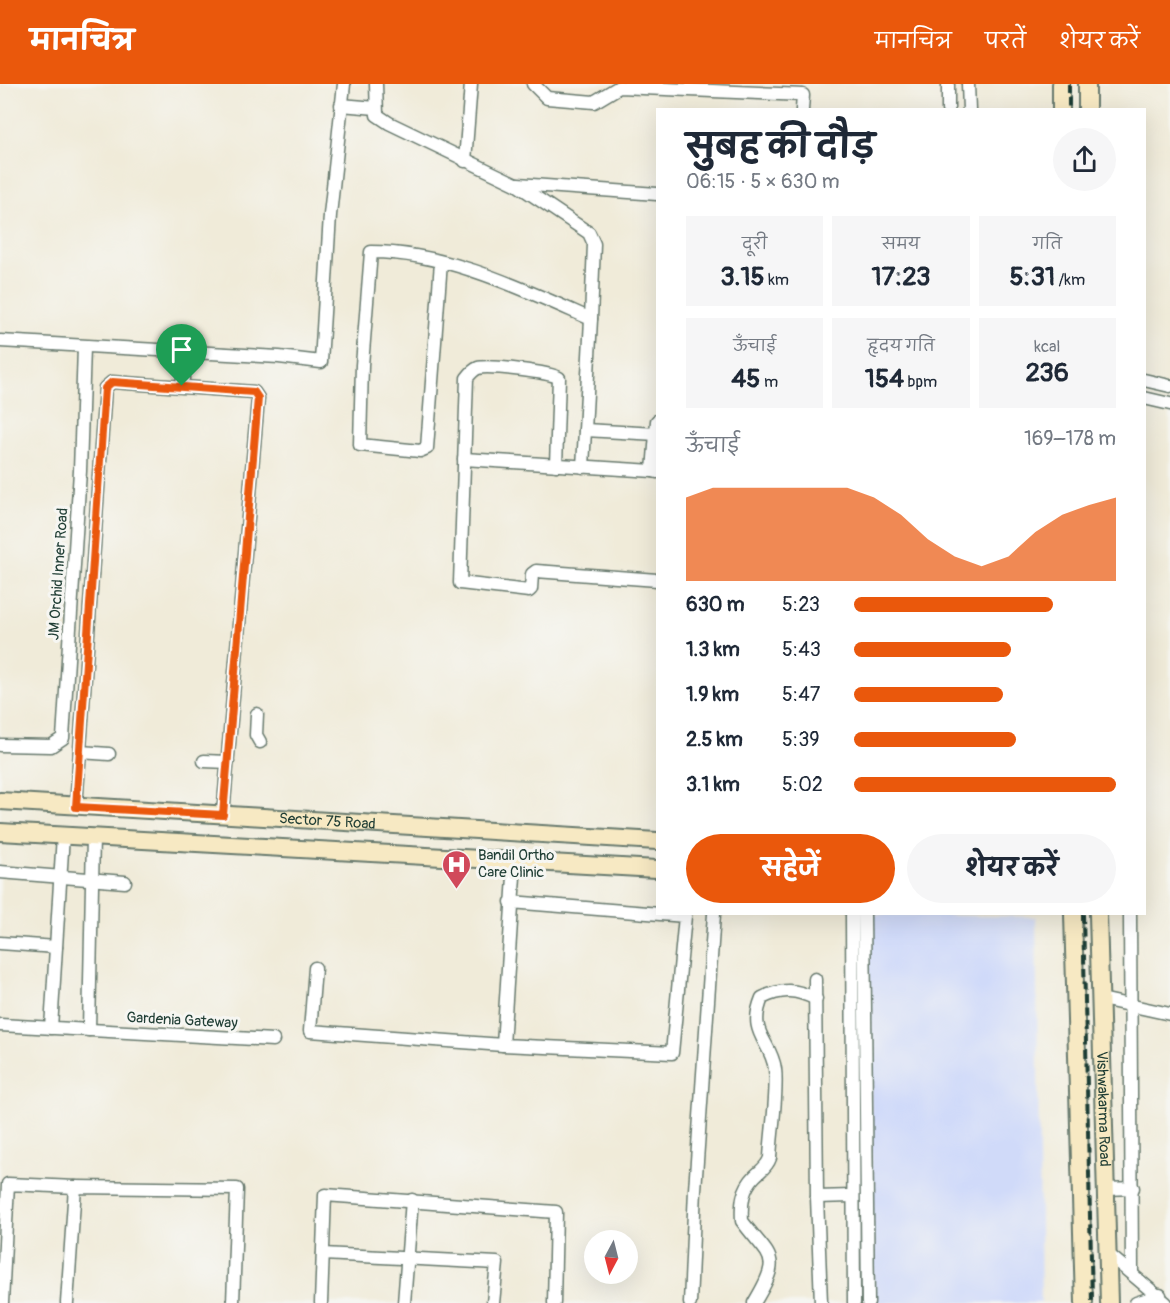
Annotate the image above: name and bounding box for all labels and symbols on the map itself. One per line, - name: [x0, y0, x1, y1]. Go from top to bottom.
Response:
- pin: [156, 324, 207, 386]
- street label: JM Orchid Inner Road: [44, 507, 73, 641]
- street label: Sector 75 Road: [278, 809, 376, 834]
- place label: Bandil Ortho Care Clinic: [478, 846, 554, 882]
- hospital icon: Bandil Ortho Care Clinic: [441, 848, 473, 890]
- street label: Gardenia Gateway: [126, 1008, 239, 1033]
- street label: Vishwakarma Road: [1092, 1051, 1114, 1167]
- north arrow: [584, 1230, 638, 1284]

